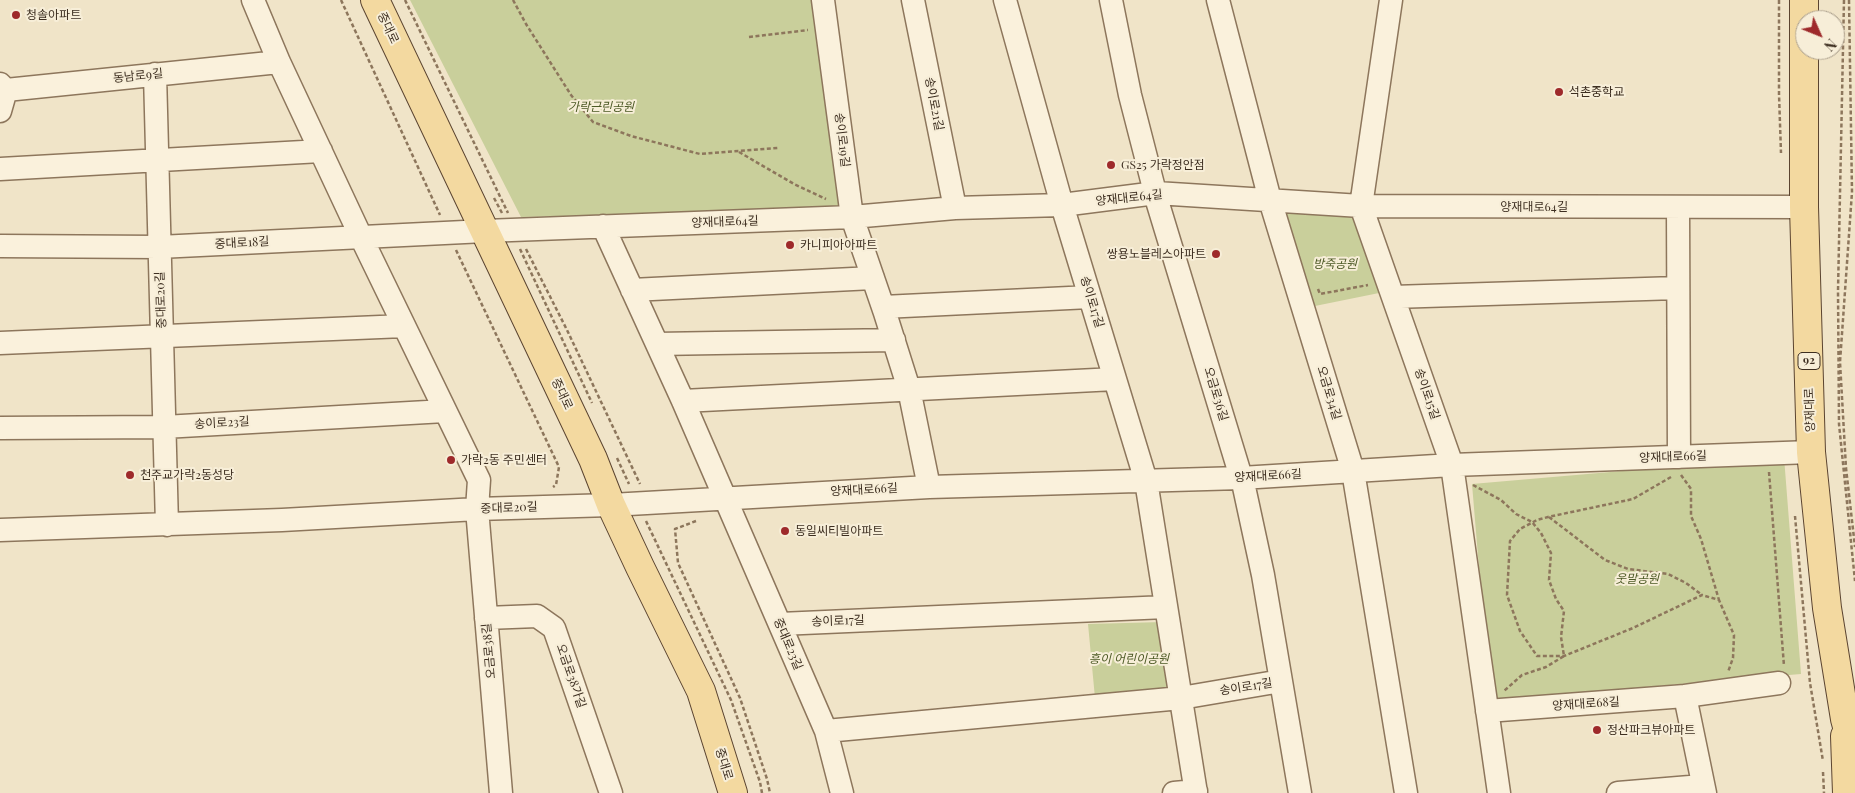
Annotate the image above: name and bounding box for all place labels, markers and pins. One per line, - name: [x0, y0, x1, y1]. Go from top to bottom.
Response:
- place label: 청솔아파트: [26, 8, 81, 22]
- marker: 청솔아파트: [10, 9, 22, 21]
- place label: 석촌중학교: [1569, 85, 1624, 99]
- marker: 석촌중학교: [1553, 86, 1565, 98]
- place label: GS25 가락정안점: [1121, 158, 1205, 172]
- marker: GS25 가락정안점: [1105, 159, 1117, 171]
- place label: 카니피아아파트: [800, 238, 877, 252]
- marker: 카니피아아파트: [784, 239, 796, 251]
- place label: 쌍용노블레스아파트: [1107, 247, 1206, 261]
- marker: 쌍용노블레스아파트: [1210, 248, 1222, 260]
- place label: 가락2동 주민센터: [461, 453, 547, 467]
- marker: 가락2동 주민센터: [445, 454, 457, 466]
- place label: 천주교가락2동성당: [140, 468, 234, 482]
- marker: 천주교가락2동성당: [124, 469, 136, 481]
- place label: 동일씨티빌아파트: [795, 524, 883, 538]
- marker: 동일씨티빌아파트: [779, 525, 791, 537]
- place label: 정산파크뷰아파트: [1607, 723, 1695, 737]
- marker: 정산파크뷰아파트: [1591, 724, 1603, 736]

